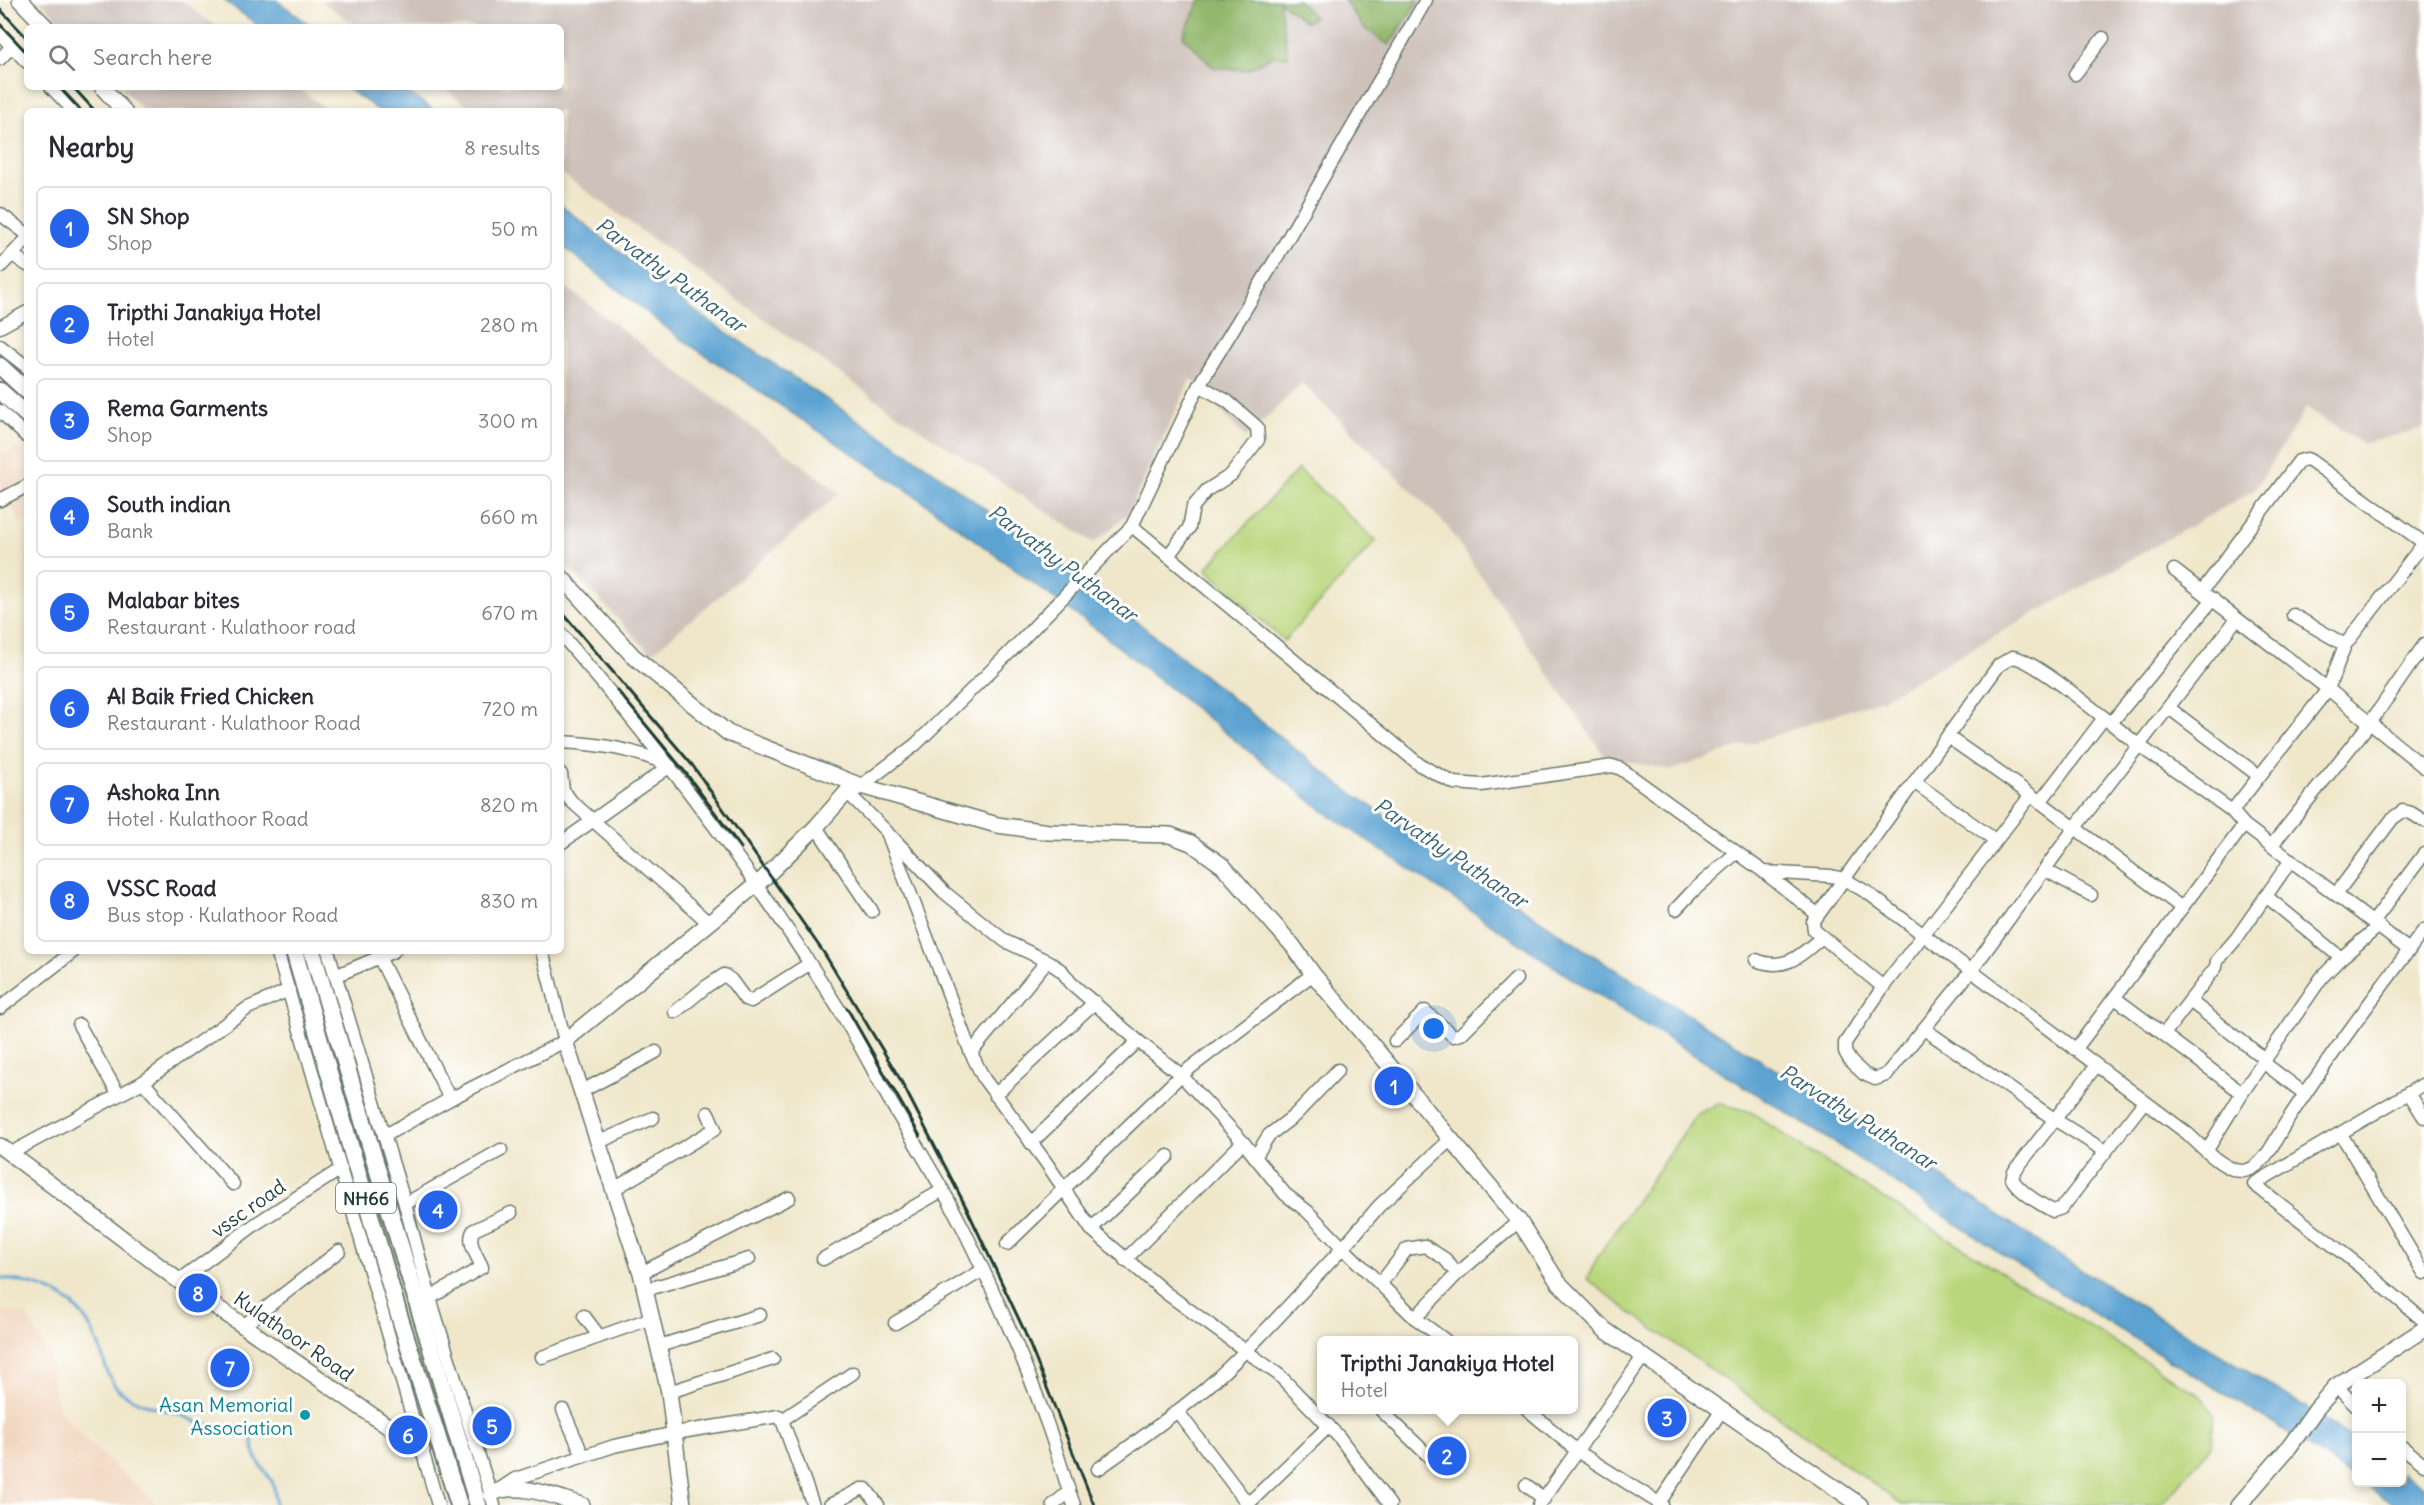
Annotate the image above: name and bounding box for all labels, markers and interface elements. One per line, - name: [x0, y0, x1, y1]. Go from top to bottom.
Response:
- search box: [24, 24, 564, 90]
- icon: search: [45, 41, 78, 74]
- text: Search here: [93, 43, 212, 71]
- text: Nearby: [48, 131, 134, 164]
- text: 8 results: [464, 135, 540, 160]
- text: SN Shop: [107, 202, 190, 230]
- water label: Parvathy Puthanar: [590, 211, 754, 340]
- text: 1: [66, 216, 73, 241]
- text: 50 m: [491, 216, 538, 241]
- text: Shop: [107, 230, 152, 255]
- text: Tripthi Janakiya Hotel: [107, 298, 321, 326]
- text: 2: [64, 312, 75, 337]
- text: 280 m: [480, 312, 538, 337]
- text: Hotel: [107, 326, 154, 351]
- text: Rema Garments: [107, 394, 268, 422]
- text: 3: [64, 408, 75, 433]
- text: 300 m: [478, 408, 538, 433]
- text: Shop: [107, 422, 152, 447]
- text: South indian: [107, 490, 231, 518]
- water label: Parvathy Puthanar: [983, 498, 1145, 629]
- text: 4: [64, 504, 75, 529]
- text: 660 m: [479, 504, 538, 529]
- text: Bank: [107, 518, 153, 543]
- text: Malabar bites: [107, 586, 240, 614]
- text: 5: [64, 600, 75, 625]
- text: 670 m: [481, 600, 538, 625]
- text: Restaurant · Kulathoor road: [107, 614, 356, 639]
- text: Al Baik Fried Chicken: [107, 682, 314, 710]
- text: 6: [64, 696, 75, 721]
- text: 720 m: [482, 696, 538, 721]
- text: Restaurant · Kulathoor Road: [107, 710, 361, 735]
- text: Ashoka Inn: [107, 778, 220, 806]
- text: 7: [65, 792, 74, 817]
- text: 820 m: [480, 792, 538, 817]
- water label: Parvathy Puthanar: [1369, 792, 1535, 916]
- text: Hotel · Kulathoor Road: [107, 806, 309, 831]
- text: VSSC Road: [107, 874, 217, 902]
- text: 8: [64, 888, 75, 913]
- text: 830 m: [480, 888, 538, 913]
- text: Bus stop · Kulathoor Road: [107, 902, 338, 927]
- your location: [1419, 1014, 1448, 1043]
- water label: Parvathy Puthanar: [1775, 1058, 1943, 1177]
- pin: 1: [1374, 1064, 1414, 1108]
- street label: vssc road: [206, 1173, 290, 1243]
- road number: NH66: [336, 1183, 396, 1213]
- pin: 4: [418, 1188, 458, 1232]
- pin: 8: [178, 1270, 218, 1316]
- street label: Kulathoor Road: [229, 1286, 359, 1387]
- popup: [1317, 1336, 1578, 1414]
- pin: 7: [210, 1346, 250, 1390]
- text: Tripthi Janakiya Hotel: [1341, 1349, 1554, 1377]
- text: Hotel: [1341, 1377, 1388, 1402]
- map controls: [2352, 1379, 2406, 1487]
- button: +: [2352, 1379, 2406, 1433]
- place label: Asan Memorial Association: [159, 1392, 293, 1440]
- pin: 3: [1648, 1396, 1686, 1440]
- pin: 5: [472, 1404, 512, 1448]
- marker: Asan Memorial Association: [298, 1408, 312, 1422]
- pin: 6: [388, 1412, 428, 1458]
- button: −: [2352, 1433, 2406, 1487]
- pin: 2: [1428, 1434, 1466, 1478]

